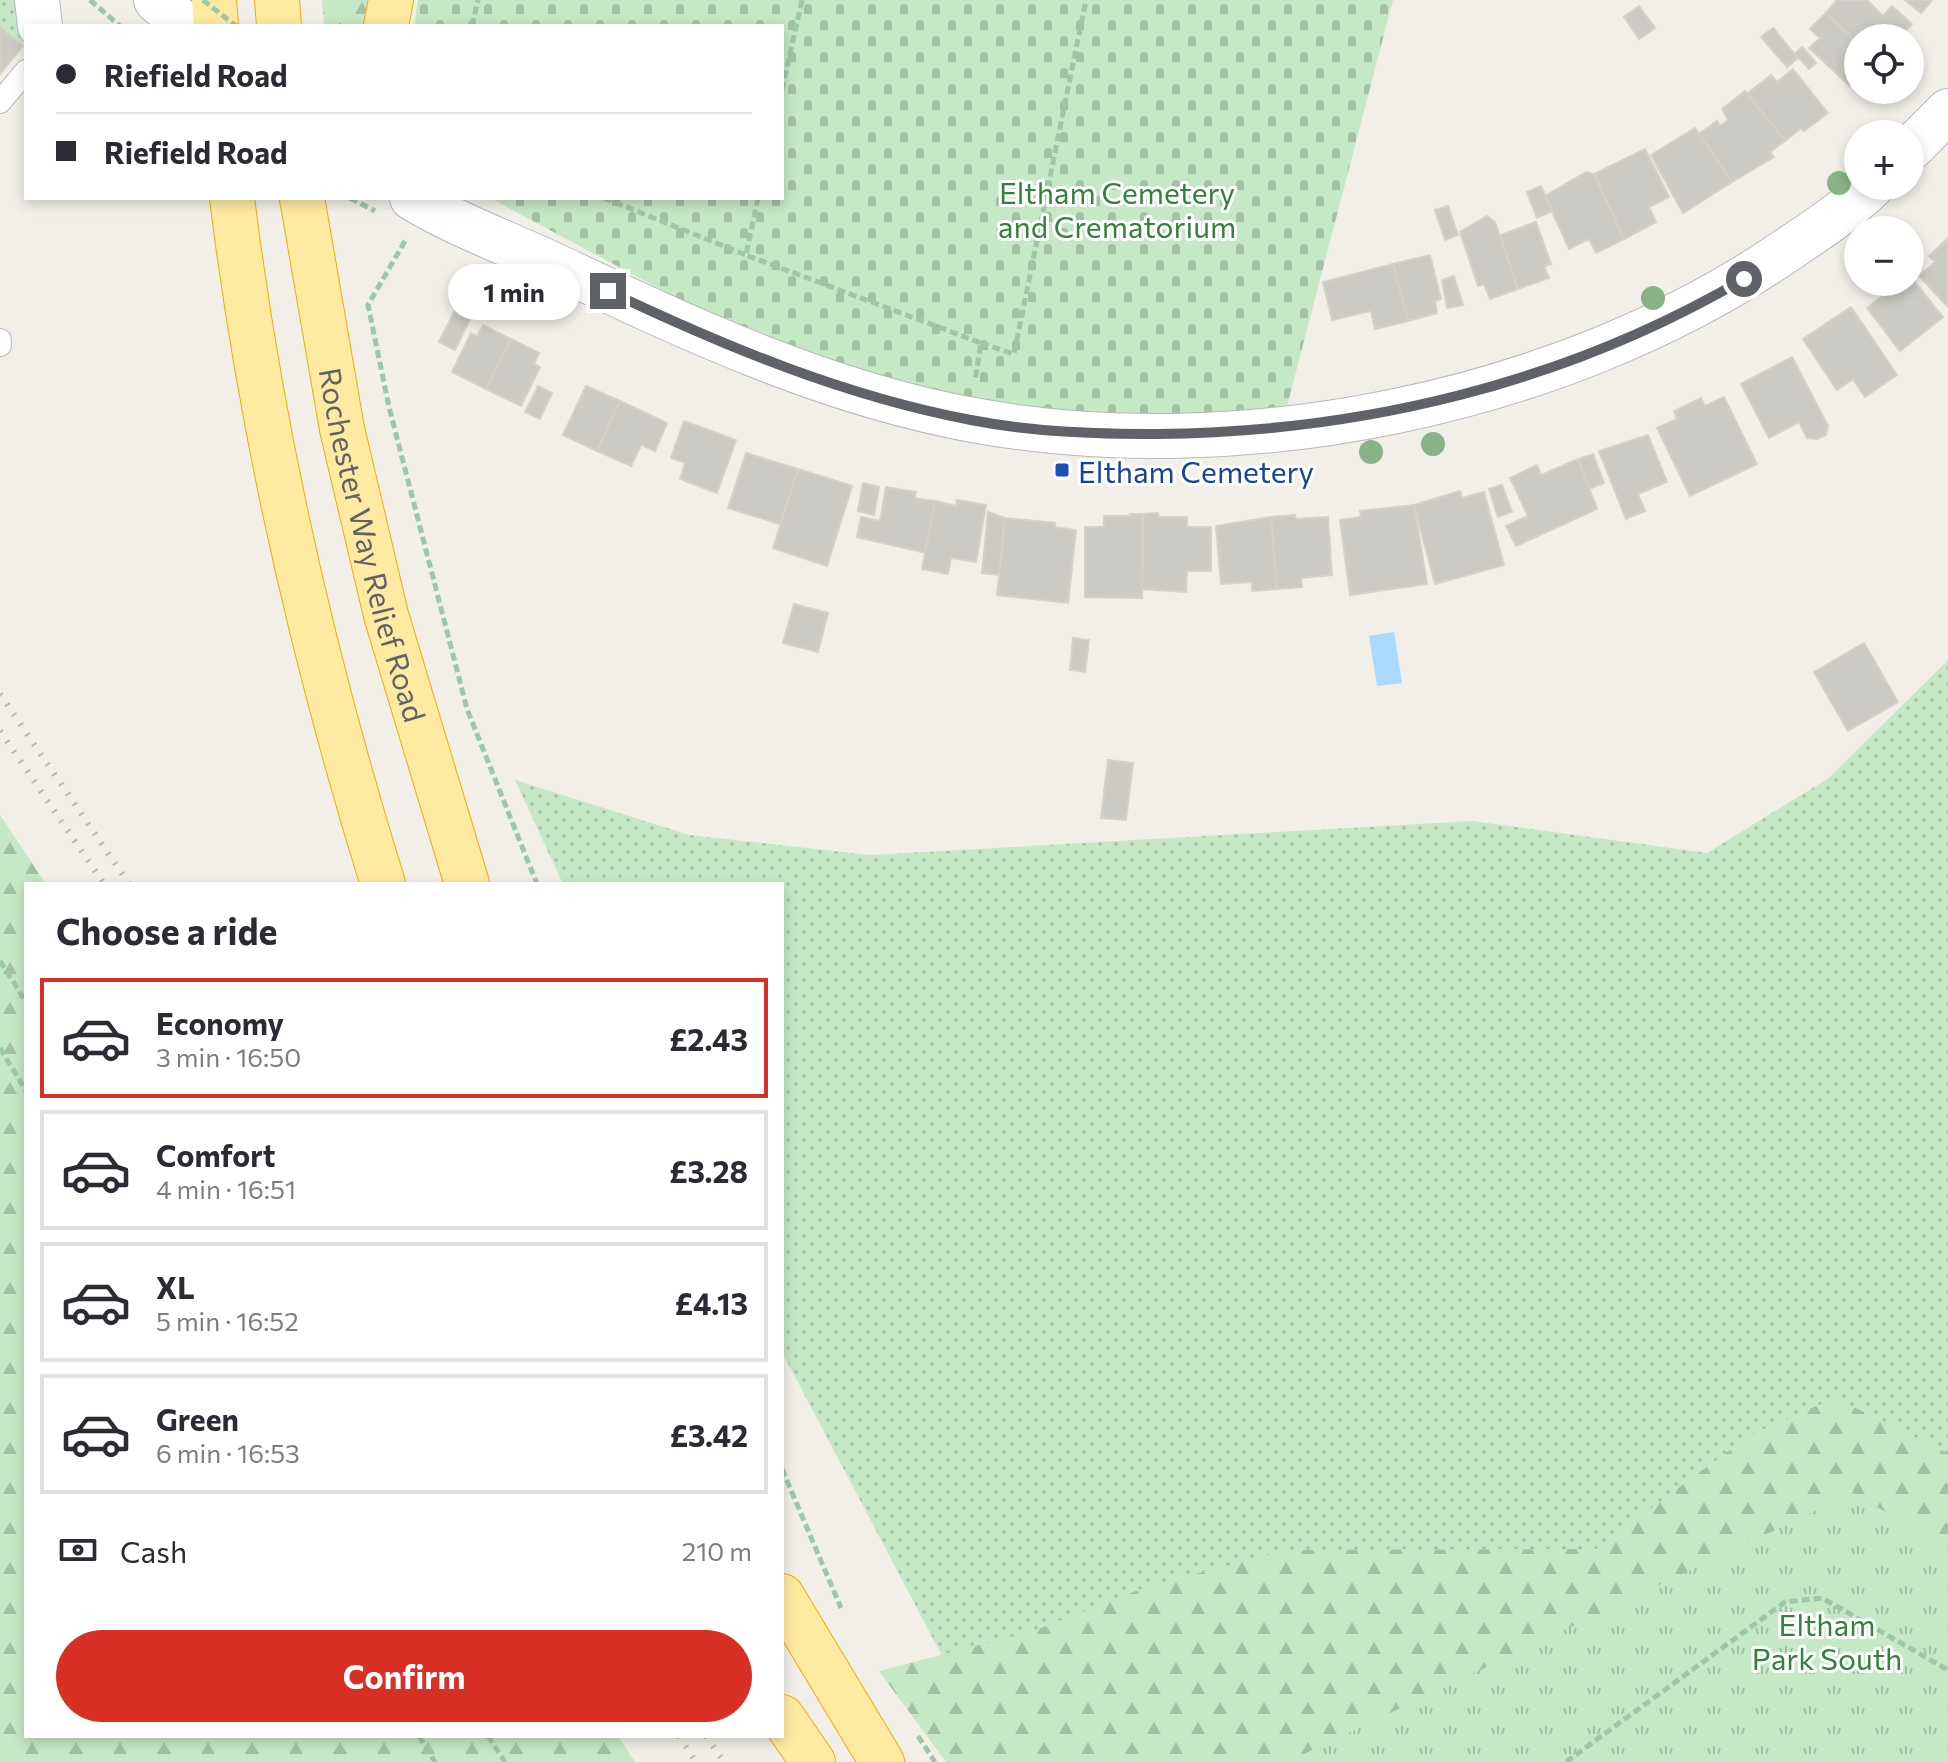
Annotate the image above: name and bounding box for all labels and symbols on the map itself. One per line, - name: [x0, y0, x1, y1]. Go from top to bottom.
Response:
- park label: Eltham Cemetery and Crematorium: [998, 173, 1236, 244]
- route start: [1726, 261, 1762, 297]
- callout: 1 min: [448, 263, 580, 319]
- route end: [590, 273, 626, 309]
- street label: Rochester Way Relief Road: [313, 365, 435, 726]
- place label: Eltham Cemetery: [1078, 452, 1314, 489]
- marker: Eltham Cemetery: [1053, 461, 1071, 479]
- park label: Eltham Park South: [1752, 1605, 1902, 1676]

